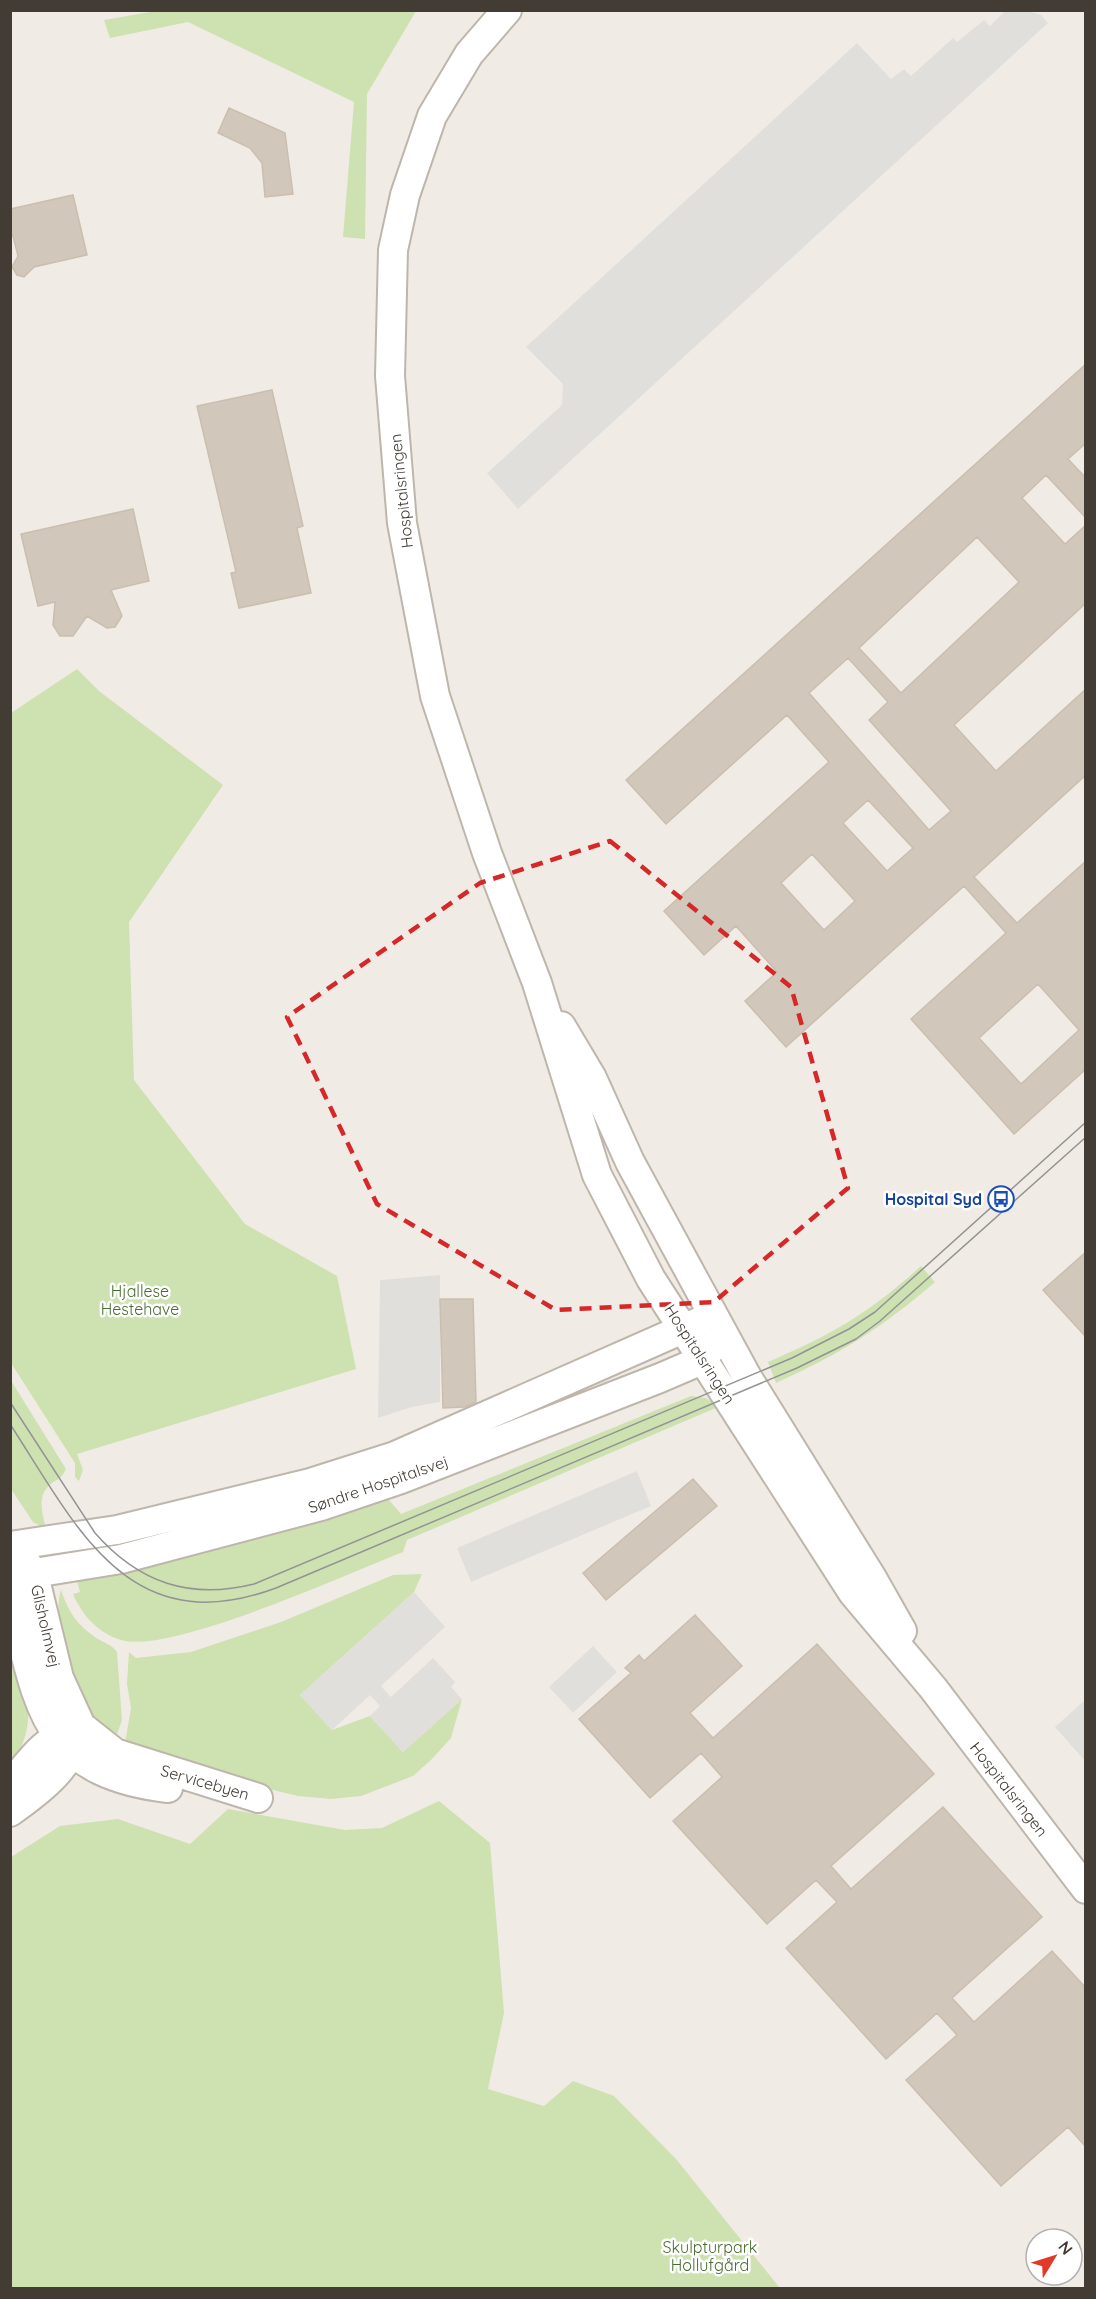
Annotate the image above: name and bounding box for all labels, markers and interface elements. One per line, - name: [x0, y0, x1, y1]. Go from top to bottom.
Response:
- street label: Hospitalsringen: [385, 433, 417, 549]
- bus stop icon: Hospital Syd: [986, 1184, 1016, 1214]
- place label: Hospital Syd: [885, 1189, 982, 1209]
- park label: Hjallese Hestehave: [101, 1281, 179, 1319]
- street label: Hospitalsringen: [660, 1300, 740, 1408]
- street label: Søndre Hospitalsvej: [305, 1451, 451, 1517]
- street label: Glisholmvej: [27, 1583, 65, 1669]
- street label: Hospitalsringen: [966, 1738, 1052, 1840]
- street label: Servicebyen: [158, 1760, 252, 1804]
- north arrow: [1024, 2227, 1084, 2287]
- park label: Skulpturpark Hollufgård: [663, 2237, 757, 2275]
- text: N: [1054, 2237, 1077, 2259]

